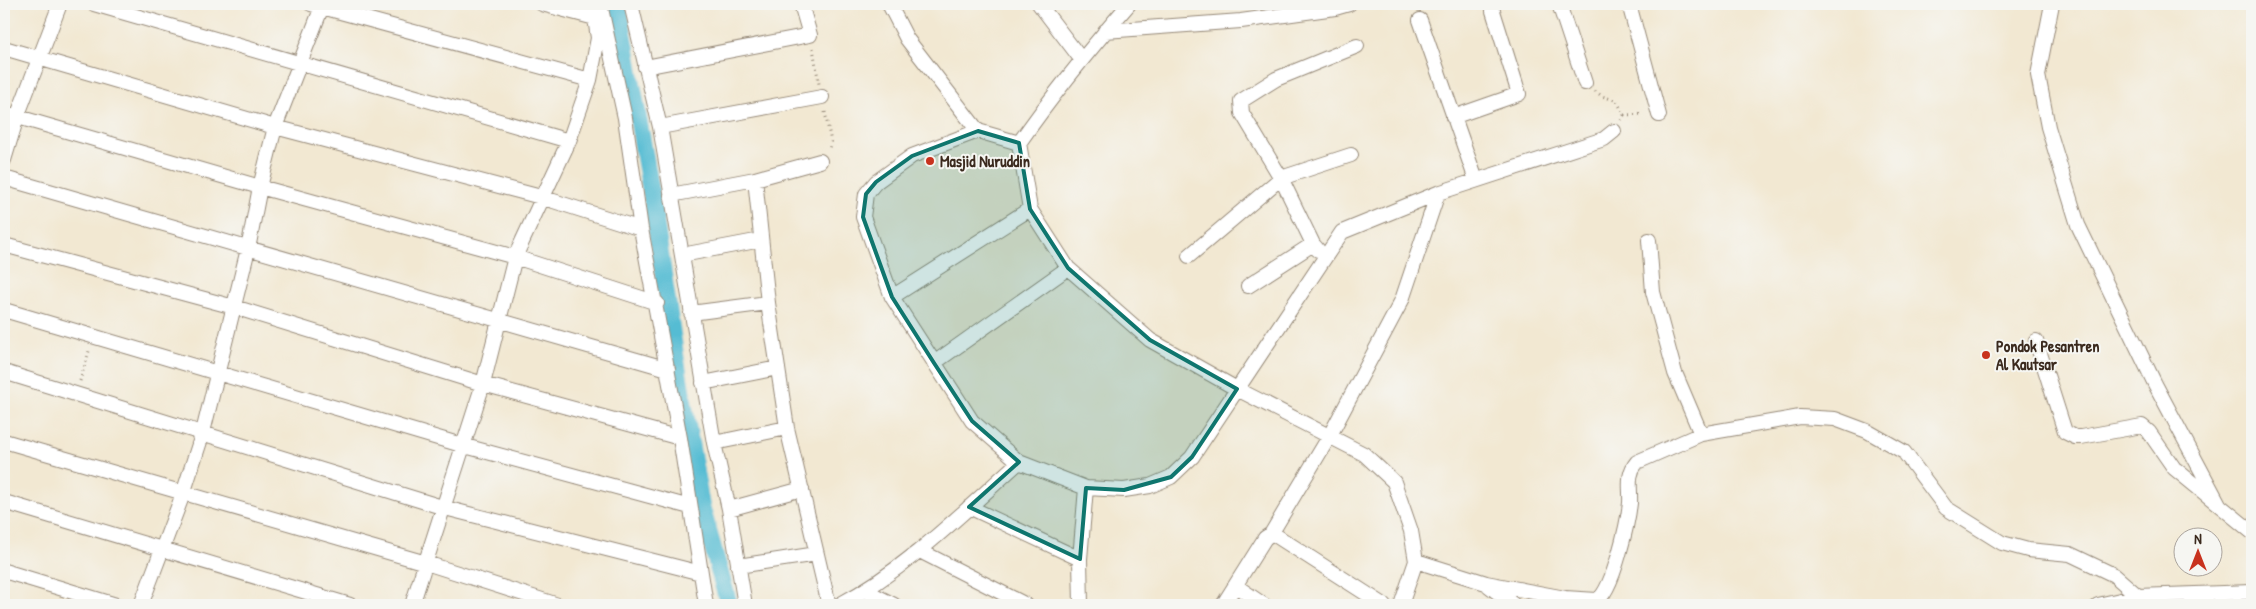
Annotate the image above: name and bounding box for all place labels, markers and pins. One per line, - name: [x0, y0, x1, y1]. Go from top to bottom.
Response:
- place label: Masjid Nuruddin: [940, 150, 1030, 172]
- marker: Masjid Nuruddin: [924, 155, 936, 167]
- place label: Pondok Pesantren Al Kautsar: [1996, 335, 2099, 375]
- marker: Pondok Pesantren Al Kautsar: [1980, 349, 1992, 361]

